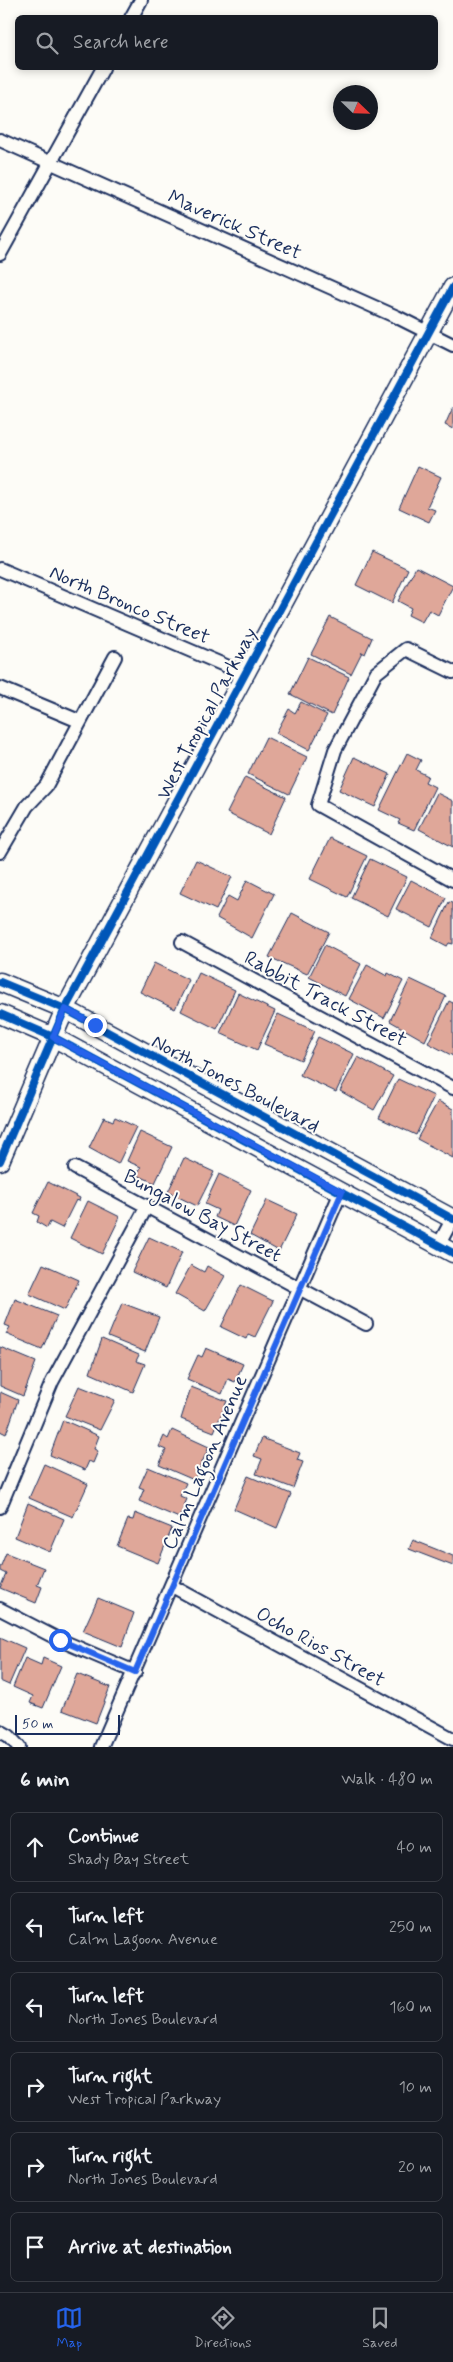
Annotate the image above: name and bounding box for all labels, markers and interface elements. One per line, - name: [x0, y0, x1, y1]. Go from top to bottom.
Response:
- search box: [15, 15, 438, 70]
- icon: search: [33, 29, 61, 57]
- text: Search here: [73, 30, 169, 55]
- north arrow: [333, 85, 378, 130]
- street label: Maverick Street: [163, 184, 305, 267]
- street label: North Bronco Street: [45, 559, 214, 651]
- street label: West Tropical Parkway: [150, 623, 264, 805]
- street label: Rabbit Track Street: [239, 945, 411, 1054]
- route end: [84, 1014, 107, 1037]
- street label: North Jones Boulevard: [146, 1029, 324, 1140]
- street label: Bungalow Bay Street: [118, 1163, 286, 1270]
- street label: Calm Lagoon Avenue: [156, 1371, 256, 1555]
- street label: Ocho Rios Street: [251, 1601, 390, 1694]
- route start: [49, 1629, 72, 1652]
- scale bar: [15, 1712, 120, 1735]
- text: 50 m: [22, 1715, 53, 1733]
- text: 6 min: [20, 1766, 70, 1794]
- text: Walk · 480 m: [341, 1769, 433, 1790]
- text: Continue: [68, 1824, 139, 1849]
- icon: ahead: [21, 1833, 49, 1861]
- text: 40 m: [396, 1837, 432, 1858]
- text: Shady Bay Street: [68, 1849, 189, 1870]
- text: Turn left: [68, 1904, 144, 1929]
- icon: left: [21, 1913, 49, 1941]
- text: 250 m: [389, 1917, 432, 1938]
- text: Calm Lagoon Avenue: [68, 1929, 218, 1950]
- text: Turn left: [68, 1984, 144, 2009]
- icon: left: [21, 1993, 49, 2021]
- text: 160 m: [389, 1997, 432, 2018]
- text: North Jones Boulevard: [68, 2009, 218, 2030]
- text: Turn right: [68, 2064, 152, 2089]
- icon: right: [21, 2073, 49, 2101]
- text: 10 m: [399, 2077, 432, 2098]
- text: West Tropical Parkway: [68, 2089, 221, 2110]
- text: Turn right: [68, 2144, 152, 2169]
- icon: right: [21, 2153, 49, 2181]
- text: 20 m: [398, 2157, 432, 2178]
- text: North Jones Boulevard: [68, 2169, 218, 2190]
- icon: arrive: [21, 2233, 49, 2261]
- text: Arrive at destination: [68, 2235, 232, 2260]
- tab: Map: [55, 2304, 83, 2352]
- tab: Directions: [194, 2304, 252, 2352]
- tab: Saved: [362, 2304, 398, 2352]

